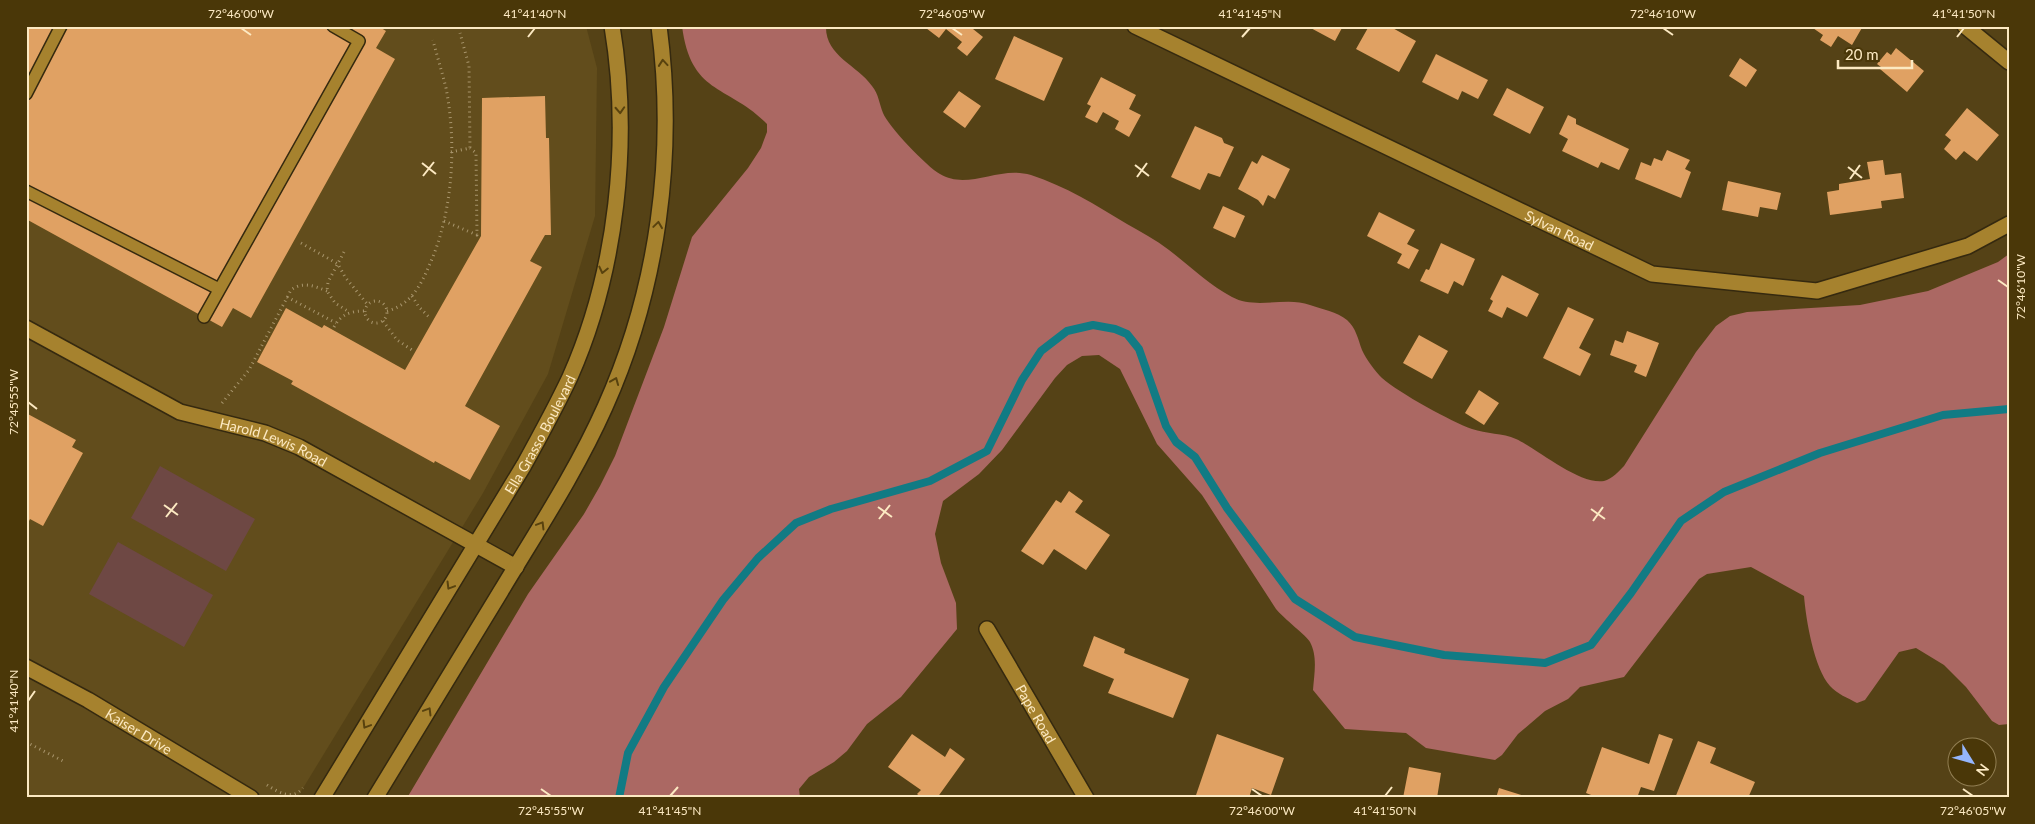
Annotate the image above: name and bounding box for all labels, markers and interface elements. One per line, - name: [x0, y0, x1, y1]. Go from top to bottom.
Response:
- text: 72°46'00"W: [208, 6, 275, 21]
- text: 41°41'40"N: [504, 6, 566, 21]
- text: 72°46'05"W: [919, 6, 986, 21]
- text: 41°41'45"N: [1219, 6, 1281, 21]
- text: 72°46'10"W: [1630, 6, 1697, 21]
- text: 41°41'50"N: [1933, 6, 1995, 21]
- scale bar: [1838, 38, 1911, 70]
- text: 20 m: [1845, 45, 1879, 63]
- one-way arrow: [657, 58, 668, 66]
- one-way arrow: [615, 106, 625, 114]
- street label: Sylvan Road: [1522, 206, 1597, 253]
- one-way arrow: [652, 221, 663, 229]
- text: 72°46'10"W: [2013, 253, 2028, 320]
- one-way arrow: [598, 266, 609, 275]
- text: 72°45'55"W: [6, 368, 21, 435]
- street label: Ella Grasso Boulevard: [500, 372, 578, 497]
- one-way arrow: [609, 377, 620, 386]
- street label: Harold Lewis Road: [218, 414, 331, 470]
- one-way arrow: [534, 522, 544, 531]
- one-way arrow: [447, 581, 457, 590]
- text: 41°41'40"N: [6, 670, 21, 732]
- street label: Pape Road: [1013, 681, 1060, 746]
- street label: Kaiser Drive: [103, 704, 176, 757]
- one-way arrow: [422, 708, 431, 717]
- one-way arrow: [363, 720, 373, 729]
- north arrow: [1948, 736, 1998, 786]
- text: N: [1973, 761, 1993, 780]
- text: 72°45'55"W: [518, 803, 585, 818]
- text: 41°41'45"N: [639, 803, 701, 818]
- text: 72°46'00"W: [1229, 803, 1296, 818]
- text: 41°41'50"N: [1354, 803, 1416, 818]
- text: 72°46'05"W: [1940, 803, 2007, 818]

